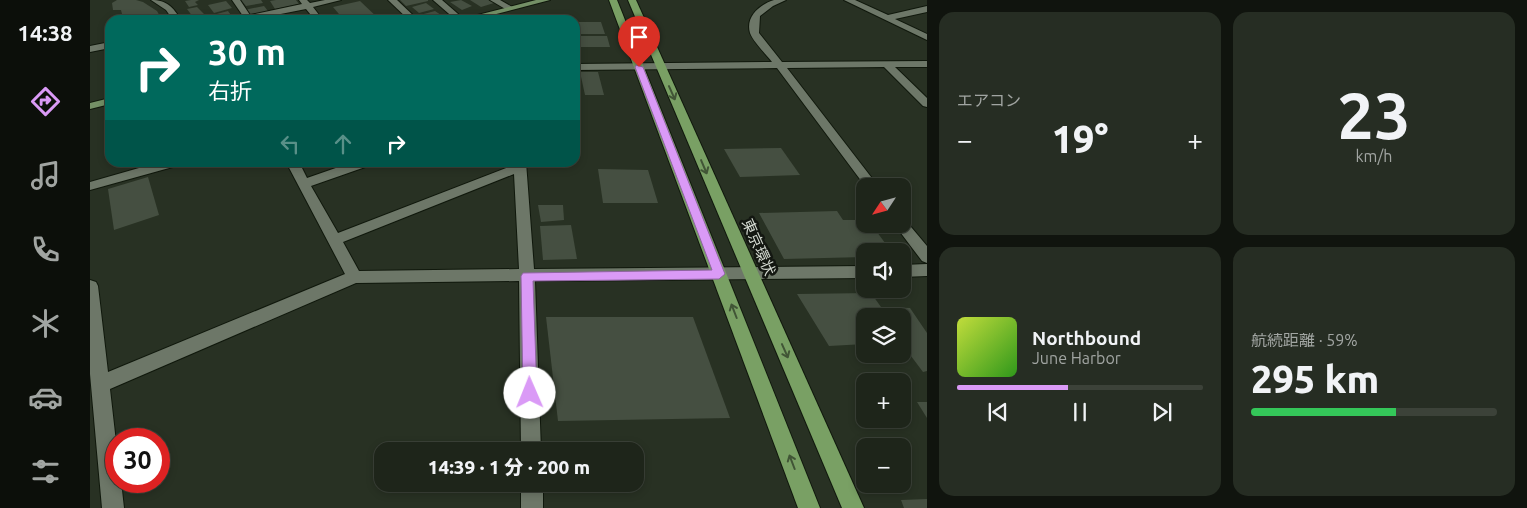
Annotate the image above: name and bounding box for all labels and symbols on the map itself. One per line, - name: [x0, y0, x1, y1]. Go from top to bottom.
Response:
- pin: [618, 16, 660, 67]
- one-way arrow: [668, 85, 678, 100]
- one-way arrow: [700, 159, 710, 174]
- north arrow: [856, 178, 911, 232]
- street label: 東京環状: [739, 216, 779, 278]
- one-way arrow: [728, 304, 738, 319]
- one-way arrow: [780, 343, 790, 358]
- position arrow: [503, 366, 555, 418]
- speed limit sign: 30: [105, 428, 170, 493]
- one-way arrow: [787, 455, 796, 471]

